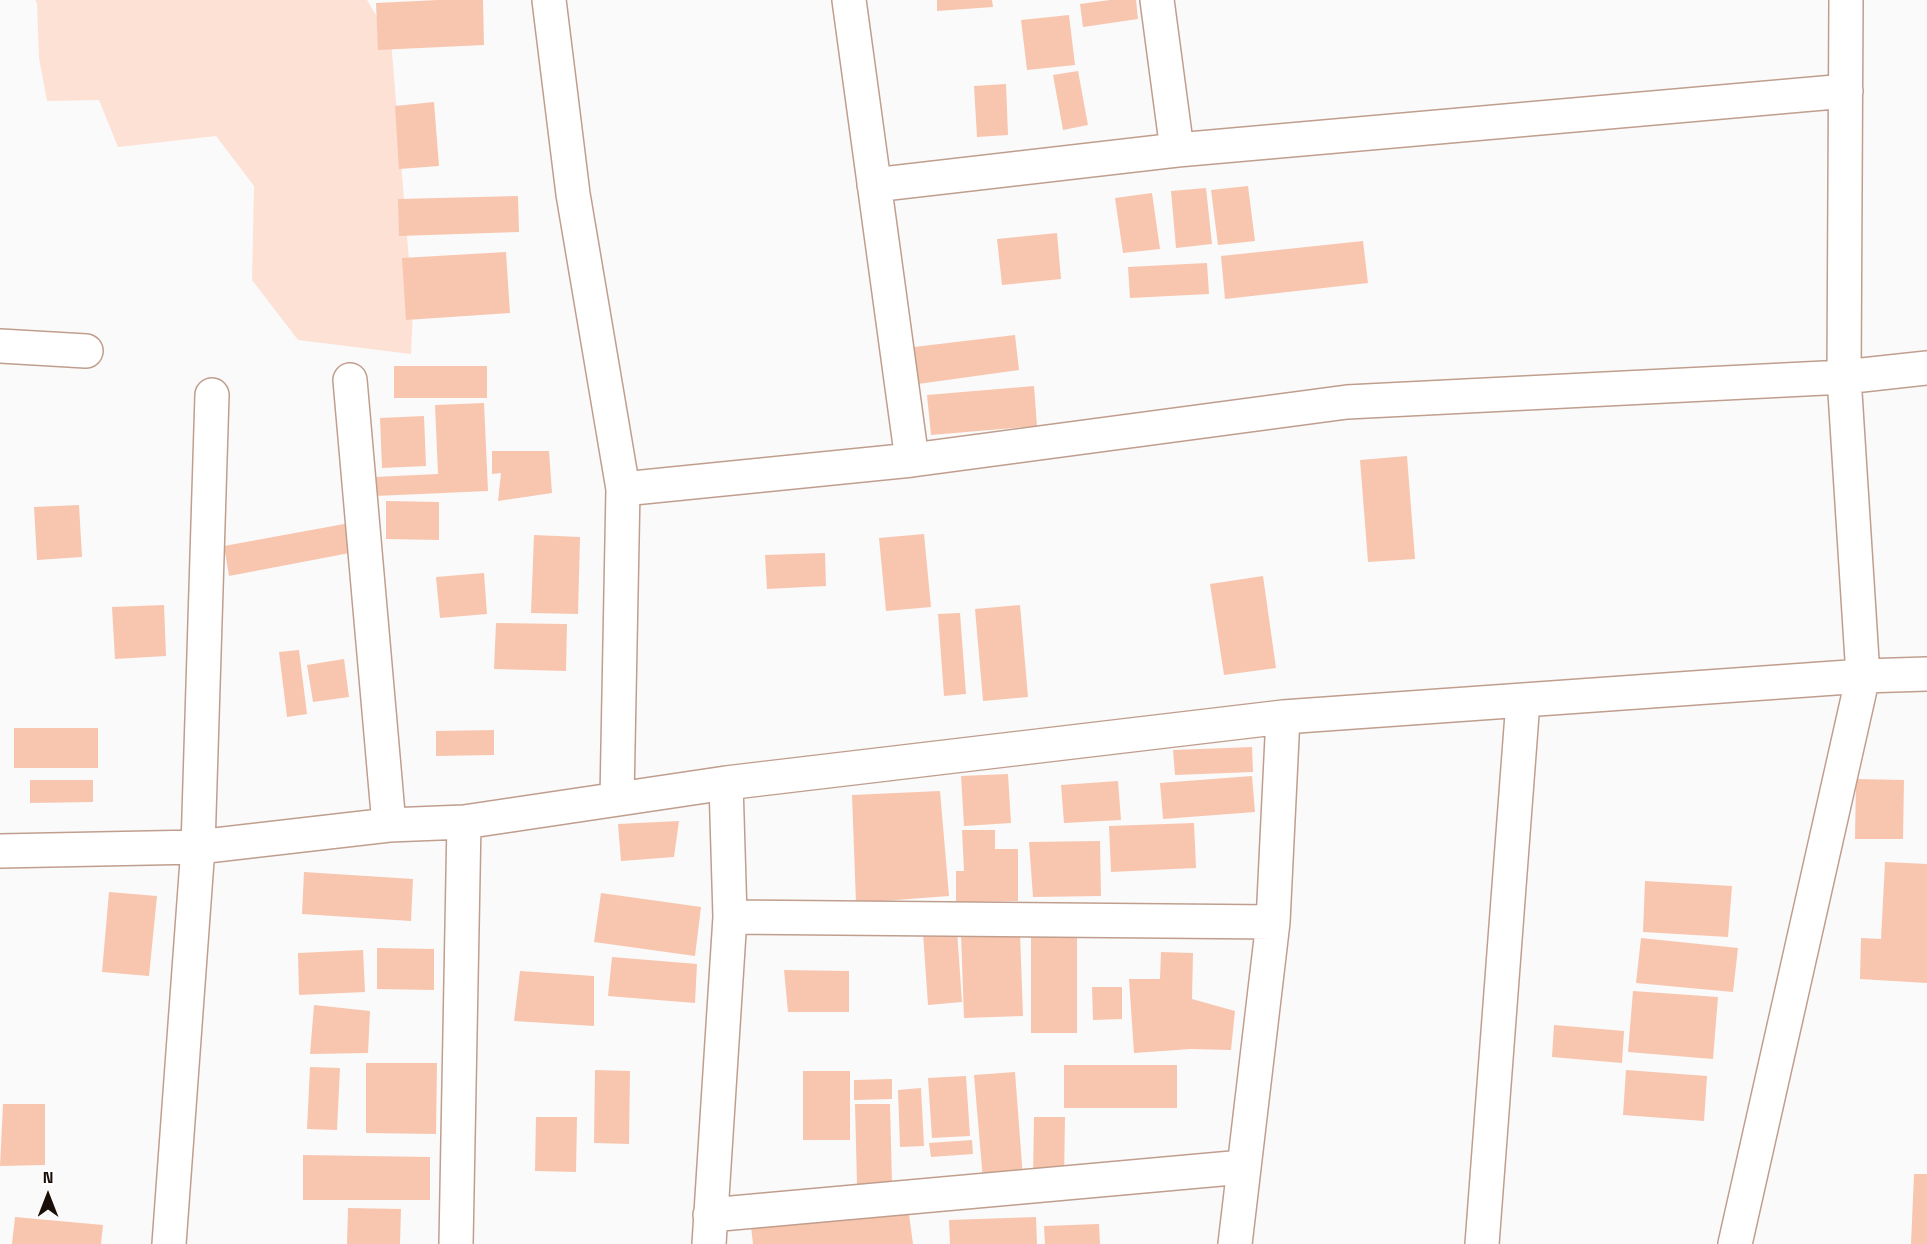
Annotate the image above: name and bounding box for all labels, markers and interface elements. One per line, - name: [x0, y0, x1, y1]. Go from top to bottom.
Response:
- north arrow: [18, 1166, 78, 1226]
- text: N: [43, 1167, 53, 1188]

